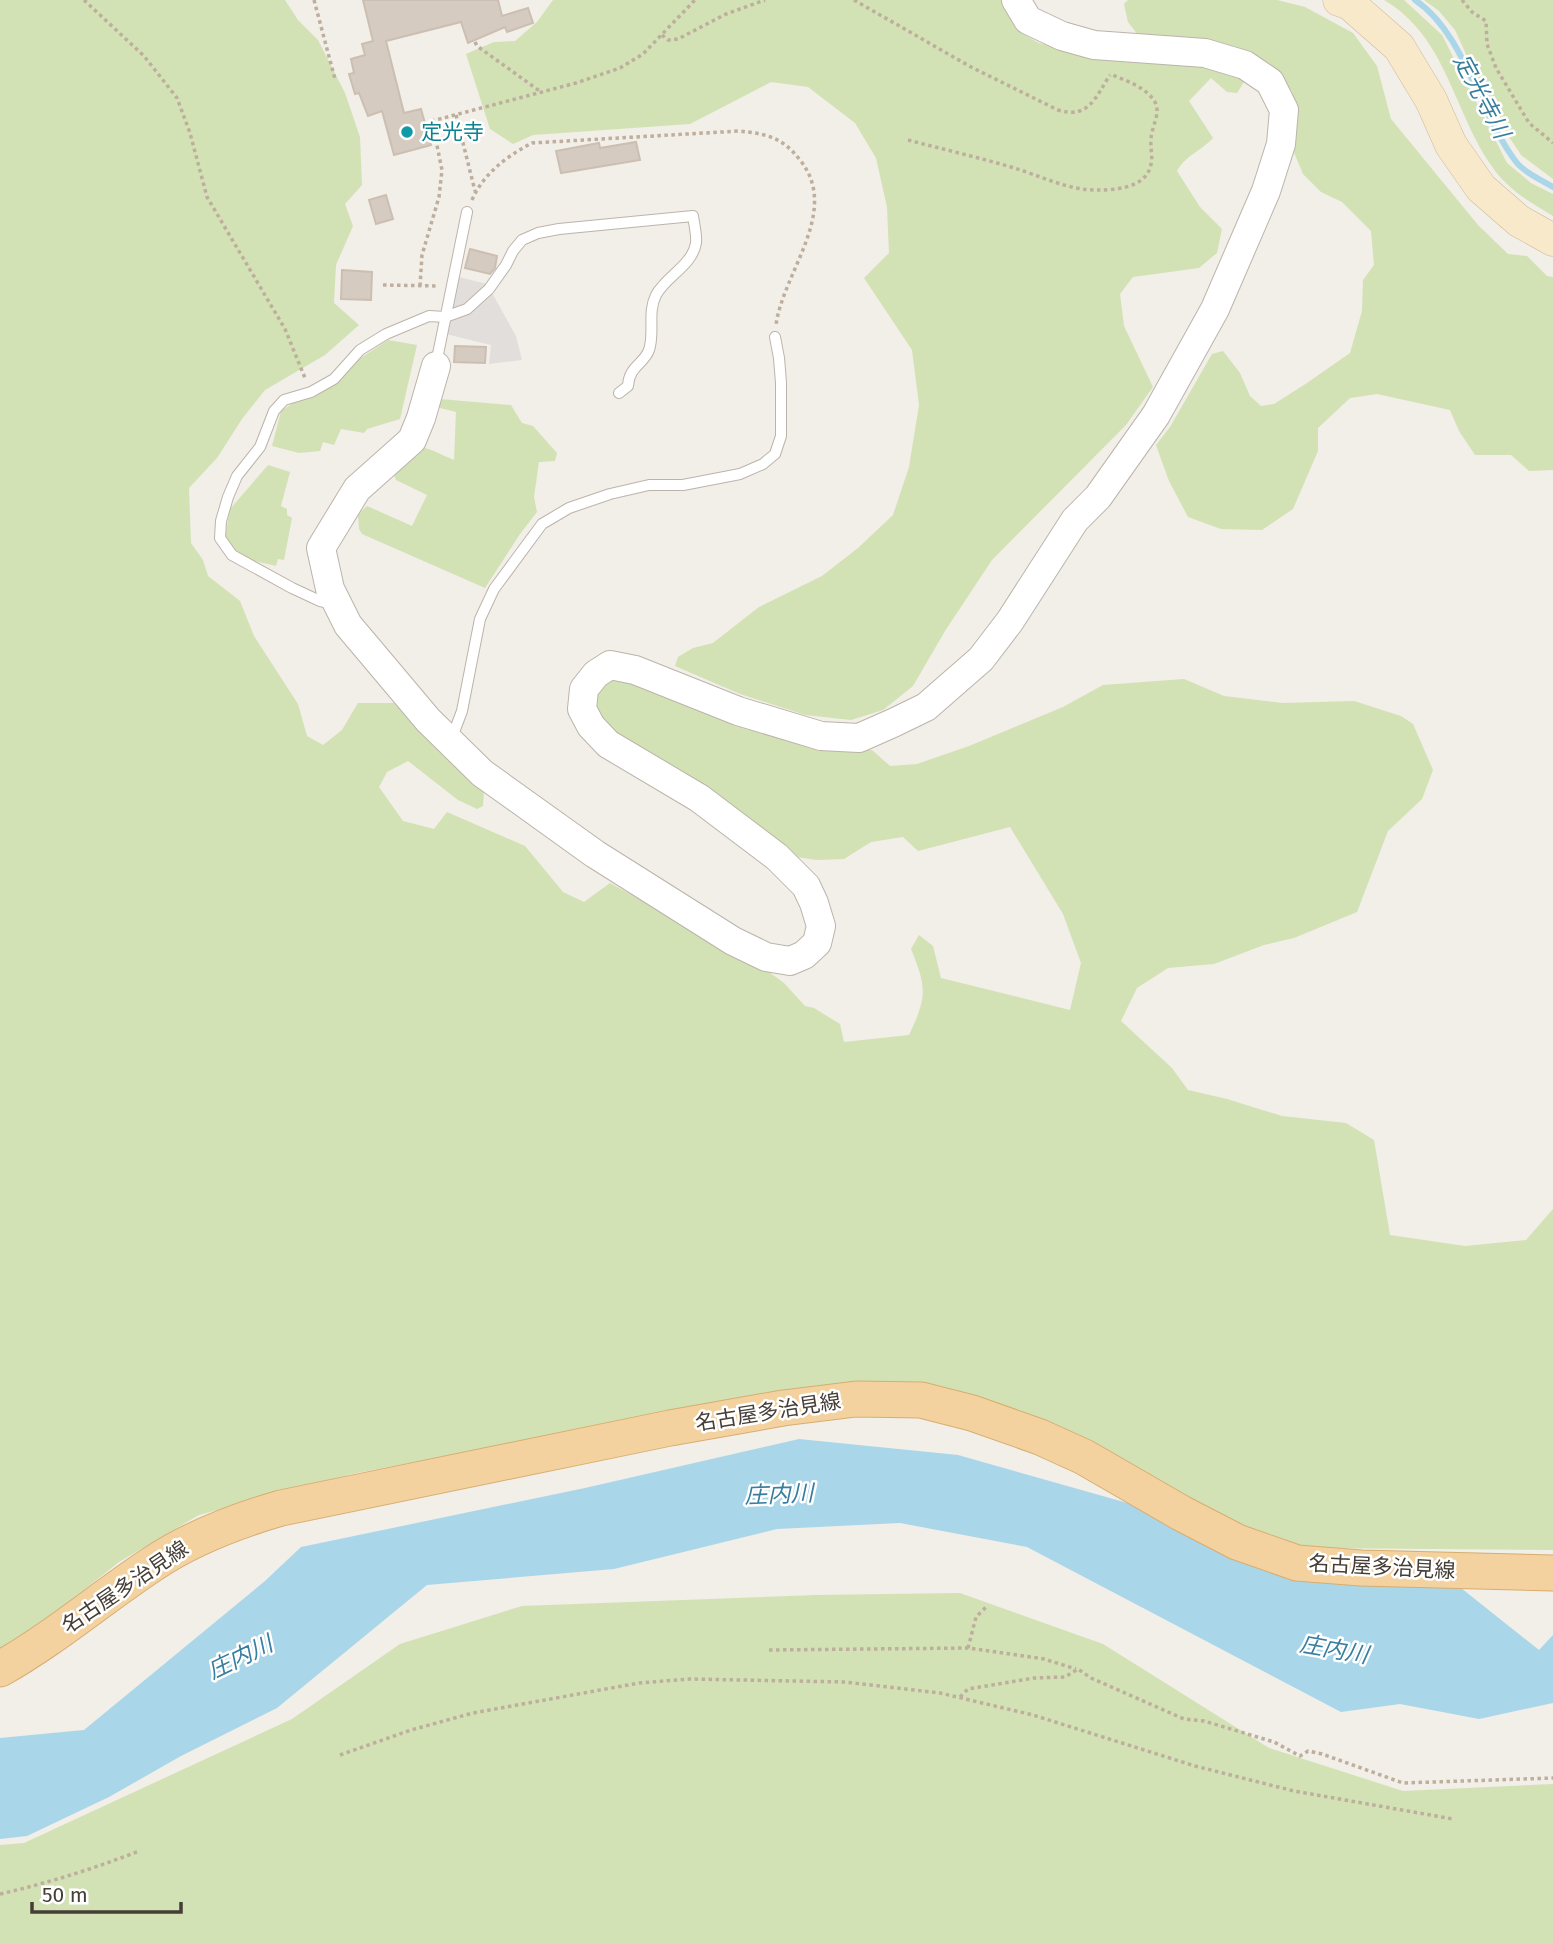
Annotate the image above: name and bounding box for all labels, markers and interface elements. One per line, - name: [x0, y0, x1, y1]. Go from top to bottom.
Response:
- water label: 定光寺川: [1448, 49, 1517, 146]
- place label: 定光寺: [421, 119, 484, 145]
- marker: 定光寺: [399, 124, 415, 140]
- street label: 名古屋多治見線: [693, 1388, 843, 1436]
- water label: 庄内川: [744, 1479, 817, 1509]
- street label: 名古屋多治見線: [57, 1535, 193, 1639]
- street label: 名古屋多治見線: [1308, 1550, 1456, 1584]
- water label: 庄内川: [203, 1628, 280, 1685]
- water label: 庄内川: [1298, 1629, 1373, 1669]
- scale bar: [32, 1870, 180, 1914]
- text: 50 m: [42, 1882, 88, 1908]

